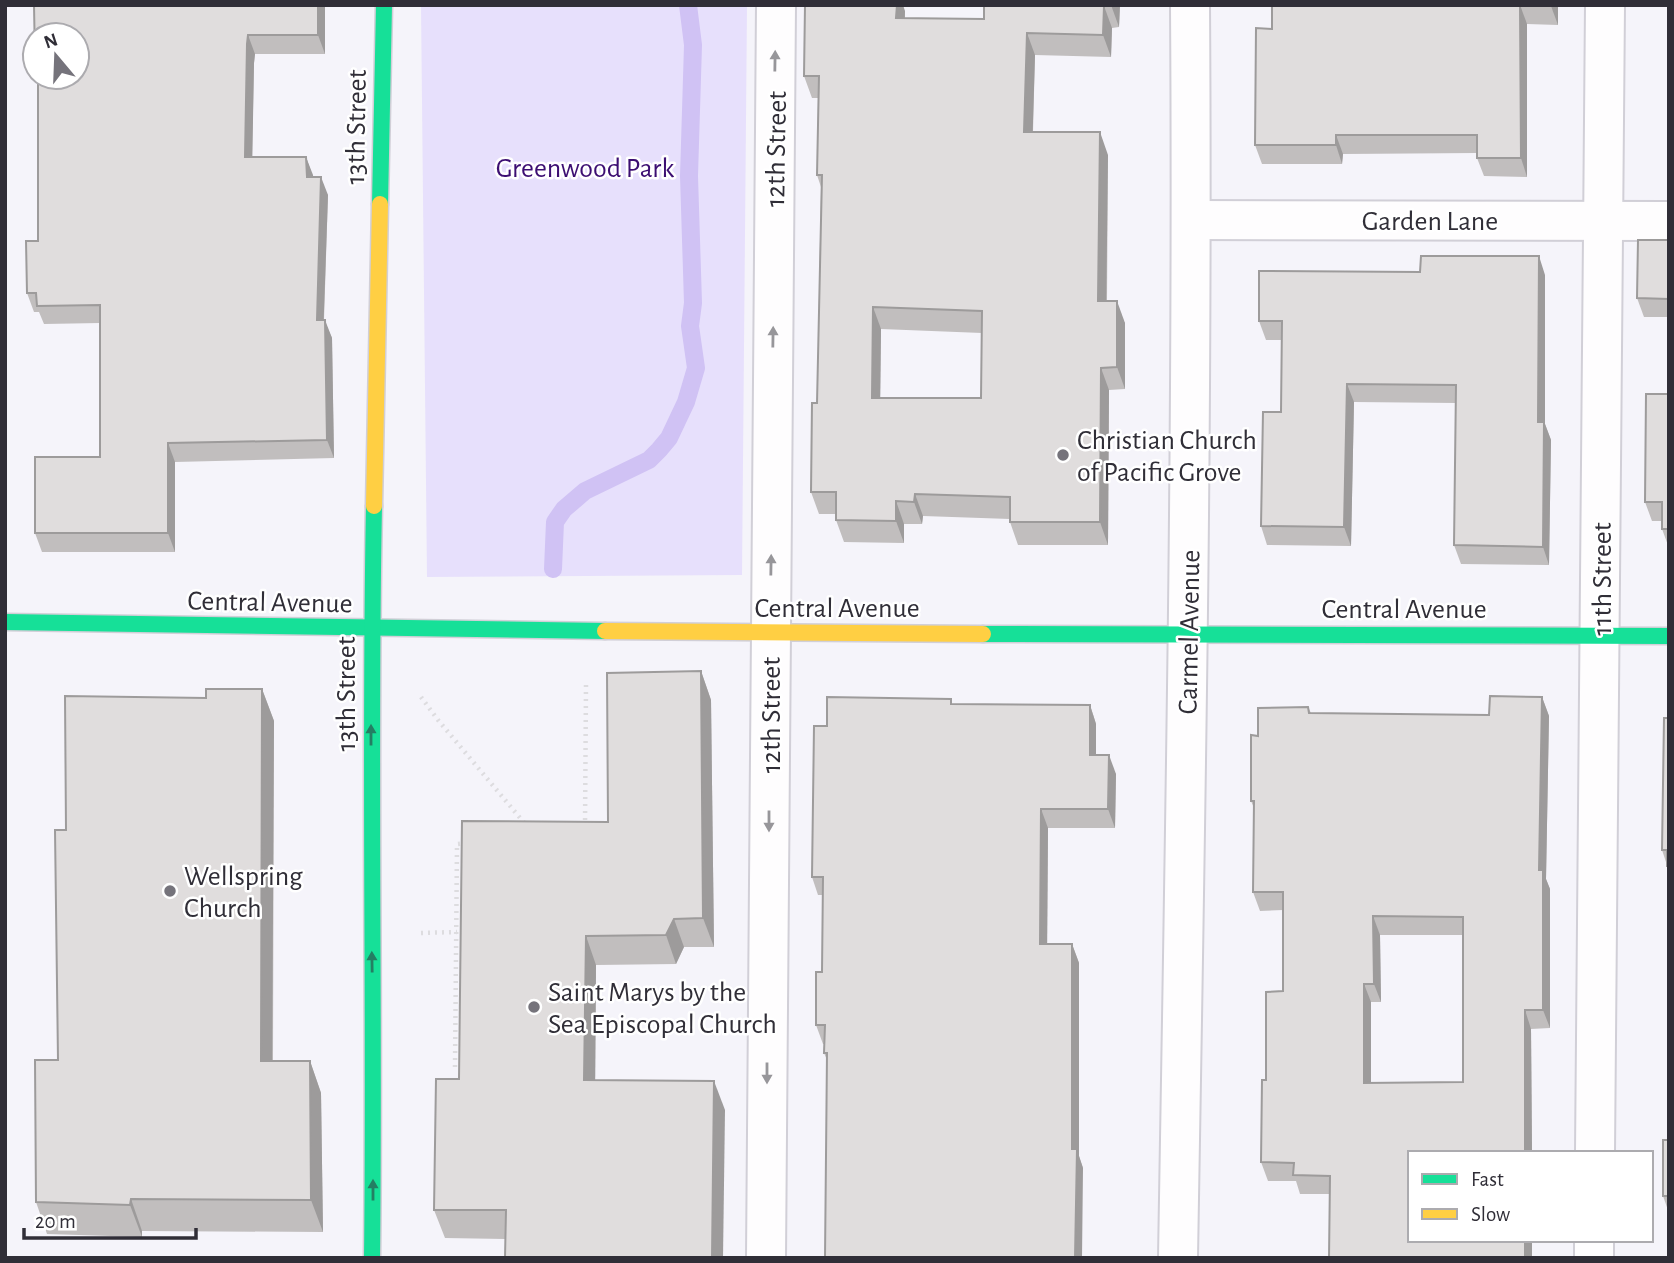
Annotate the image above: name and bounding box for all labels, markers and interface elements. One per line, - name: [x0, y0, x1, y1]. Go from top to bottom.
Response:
- north arrow: [21, 21, 91, 91]
- text: N: [42, 30, 60, 52]
- one-way arrow: [770, 50, 781, 72]
- street label: 13th Street: [342, 69, 372, 185]
- street label: 12th Street: [762, 91, 792, 207]
- park label: Greenwood Park: [496, 155, 674, 183]
- street label: Garden Lane: [1362, 208, 1498, 236]
- one-way arrow: [767, 326, 779, 348]
- place label: Christian Church of Pacific Grove: [1077, 427, 1257, 487]
- marker: Christian Church of Pacific Grove: [1055, 447, 1071, 463]
- street label: 11th Street: [1589, 522, 1617, 636]
- street label: Carmel Avenue: [1175, 549, 1205, 715]
- one-way arrow: [765, 554, 776, 576]
- street label: Central Avenue: [187, 588, 353, 618]
- street label: Central Avenue: [754, 595, 920, 623]
- street label: Central Avenue: [1321, 596, 1487, 624]
- street label: 13th Street: [333, 636, 361, 752]
- street label: 12th Street: [758, 657, 786, 773]
- one-way arrow: [365, 723, 377, 745]
- one-way arrow: [763, 810, 775, 832]
- place label: Wellspring Church: [184, 863, 303, 923]
- marker: Wellspring Church: [162, 883, 178, 899]
- one-way arrow: [366, 951, 378, 973]
- place label: Saint Marys by the Sea Episcopal Church: [548, 979, 777, 1039]
- marker: Saint Marys by the Sea Episcopal Church: [526, 999, 542, 1015]
- one-way arrow: [761, 1062, 773, 1084]
- legend: [1408, 1151, 1653, 1242]
- text: Fast: [1471, 1169, 1504, 1190]
- one-way arrow: [367, 1178, 379, 1200]
- scale bar: [24, 1196, 196, 1240]
- text: Slow: [1471, 1204, 1510, 1225]
- text: 20 m: [35, 1211, 76, 1232]

